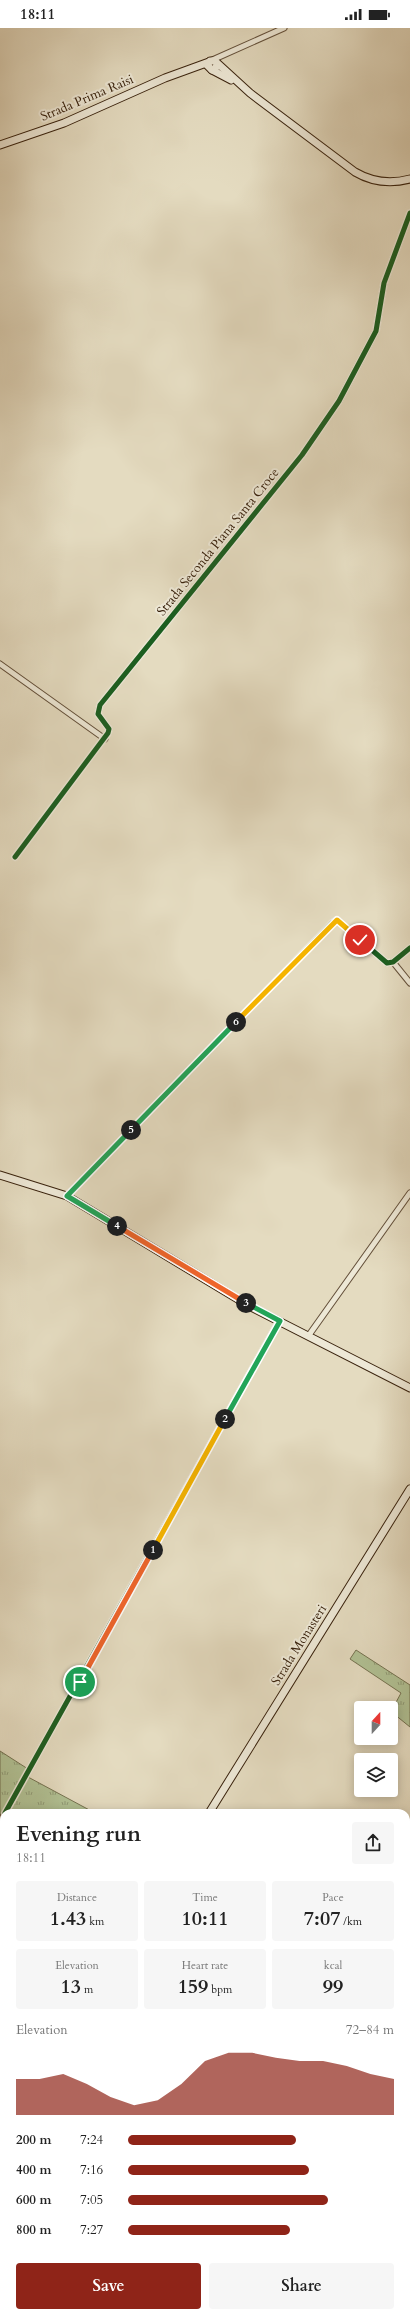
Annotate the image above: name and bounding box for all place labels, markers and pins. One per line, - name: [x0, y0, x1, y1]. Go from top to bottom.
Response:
- pin: [343, 923, 377, 957]
- pin: 6: [226, 1012, 246, 1032]
- pin: 5: [121, 1120, 141, 1140]
- pin: 4: [107, 1216, 127, 1236]
- pin: 3: [236, 1293, 256, 1313]
- pin: 2: [215, 1409, 235, 1429]
- pin: 1: [143, 1540, 163, 1560]
- pin: [63, 1665, 97, 1699]

